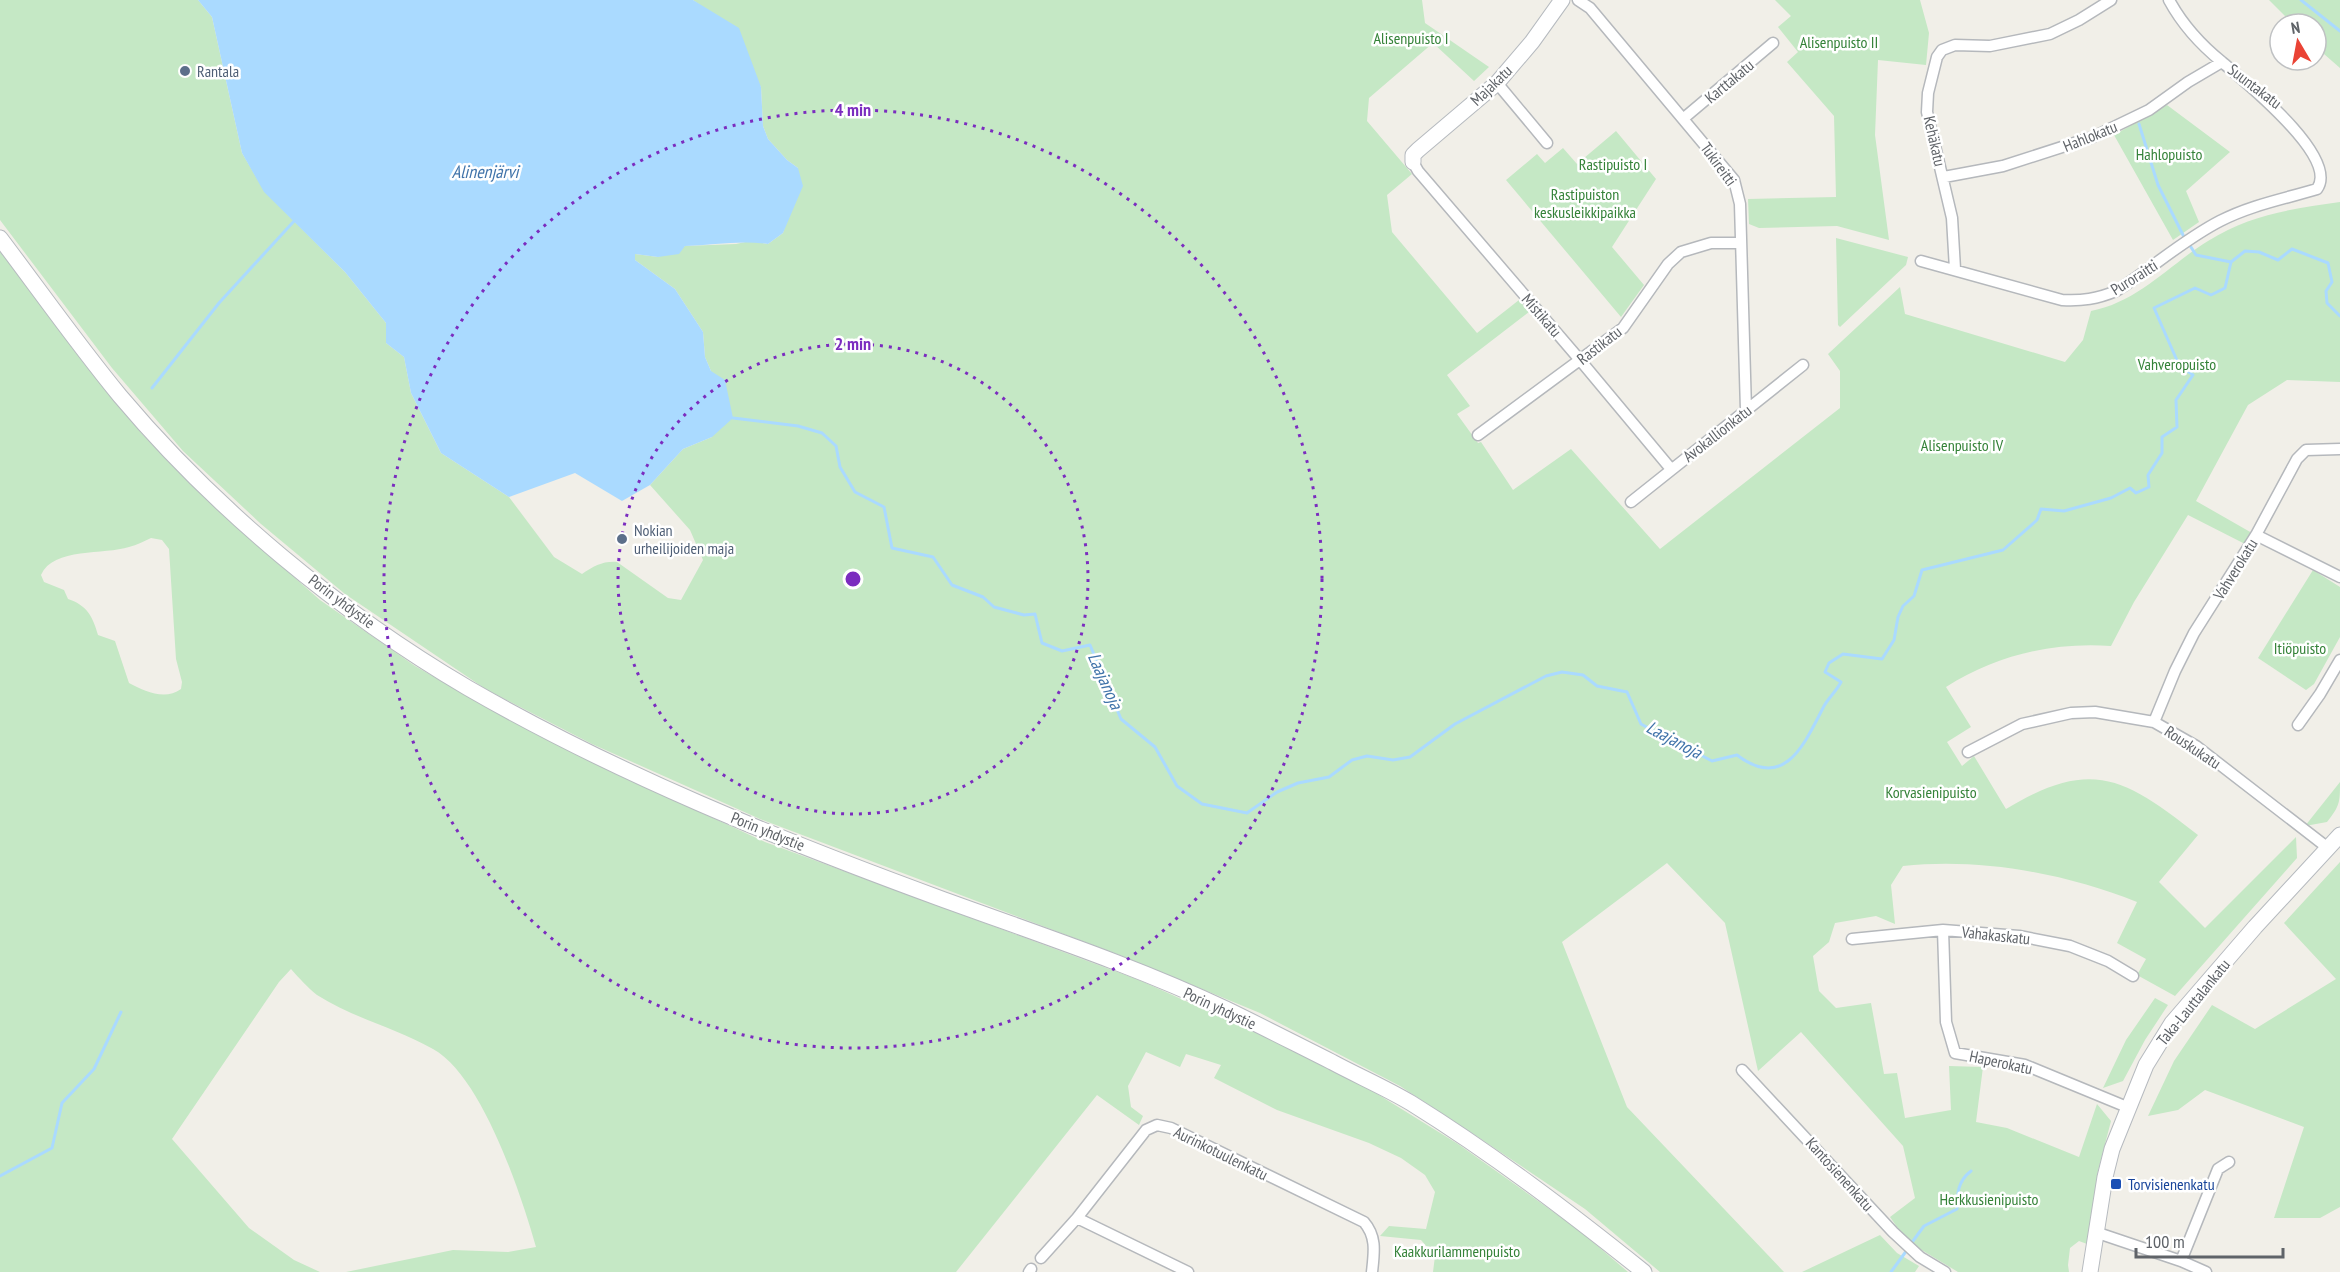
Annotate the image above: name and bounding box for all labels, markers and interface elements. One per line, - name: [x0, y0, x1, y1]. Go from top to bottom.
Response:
- north arrow: [2268, 12, 2328, 72]
- text: N: [2289, 17, 2301, 38]
- park label: Alisenpuisto I: [1374, 28, 1448, 48]
- park label: Alisenpuisto II: [1800, 32, 1878, 52]
- street label: Karttakatu: [1700, 55, 1758, 107]
- street label: Suuntakatu: [2224, 59, 2286, 113]
- street label: Majakatu: [1466, 60, 1516, 110]
- place label: Rantala: [197, 61, 239, 81]
- marker: Rantala: [178, 64, 192, 78]
- text: 4 min: [835, 98, 871, 121]
- street label: Kehäkatu: [1919, 114, 1951, 168]
- street label: Hahlokatu: [2060, 116, 2120, 156]
- street label: Tukireitti: [1696, 138, 1742, 190]
- park label: Hahlopuisto: [2136, 144, 2202, 164]
- park label: Rastipuisto I: [1579, 154, 1647, 174]
- water label: Alinenjärvi: [452, 160, 520, 183]
- park label: Rastipuiston keskusleikkipaikka: [1534, 184, 1636, 222]
- street label: Puroraitti: [2107, 255, 2161, 299]
- street label: Mistikatu: [1518, 289, 1566, 341]
- street label: Rastikatu: [1573, 321, 1625, 369]
- text: 2 min: [835, 332, 871, 355]
- park label: Vahveropuisto: [2137, 354, 2216, 374]
- street label: Avokallionkatu: [1679, 400, 1755, 466]
- park label: Alisenpuisto IV: [1921, 435, 2004, 455]
- place label: Nokian urheilijoiden maja: [634, 520, 734, 558]
- marker: Nokian urheilijoiden maja: [615, 532, 629, 546]
- street label: Vahverokatu: [2208, 535, 2262, 604]
- centre of rings: [843, 569, 863, 589]
- street label: Porin yhdystie: [305, 570, 379, 632]
- park label: Itiöpuisto: [2274, 638, 2326, 658]
- water label: Laajanoja: [1083, 649, 1128, 713]
- water label: Laajanoja: [1643, 715, 1707, 764]
- street label: Rouskukatu: [2161, 721, 2225, 773]
- park label: Korvasienipuisto: [1885, 782, 1977, 802]
- street label: Porin yhdystie: [728, 807, 808, 855]
- street label: Vahakaskatu: [1960, 921, 2031, 949]
- street label: Taka-Lauttalankatu: [2152, 955, 2234, 1049]
- street label: Porin yhdystie: [1181, 983, 1259, 1033]
- street label: Haperokatu: [1968, 1046, 2034, 1078]
- street label: Aurinkotuulenkatu: [1171, 1122, 1271, 1184]
- street label: Kantosienenkatu: [1802, 1133, 1878, 1215]
- place label: Torvisienenkatu: [2128, 1174, 2215, 1194]
- marker: Torvisienenkatu: [2109, 1177, 2123, 1191]
- park label: Herkkusienipuisto: [1940, 1189, 2039, 1209]
- scale bar: [2136, 1221, 2283, 1259]
- text: 100 m: [2145, 1230, 2185, 1253]
- park label: Kaakkurilammenpuisto: [1394, 1241, 1520, 1261]

